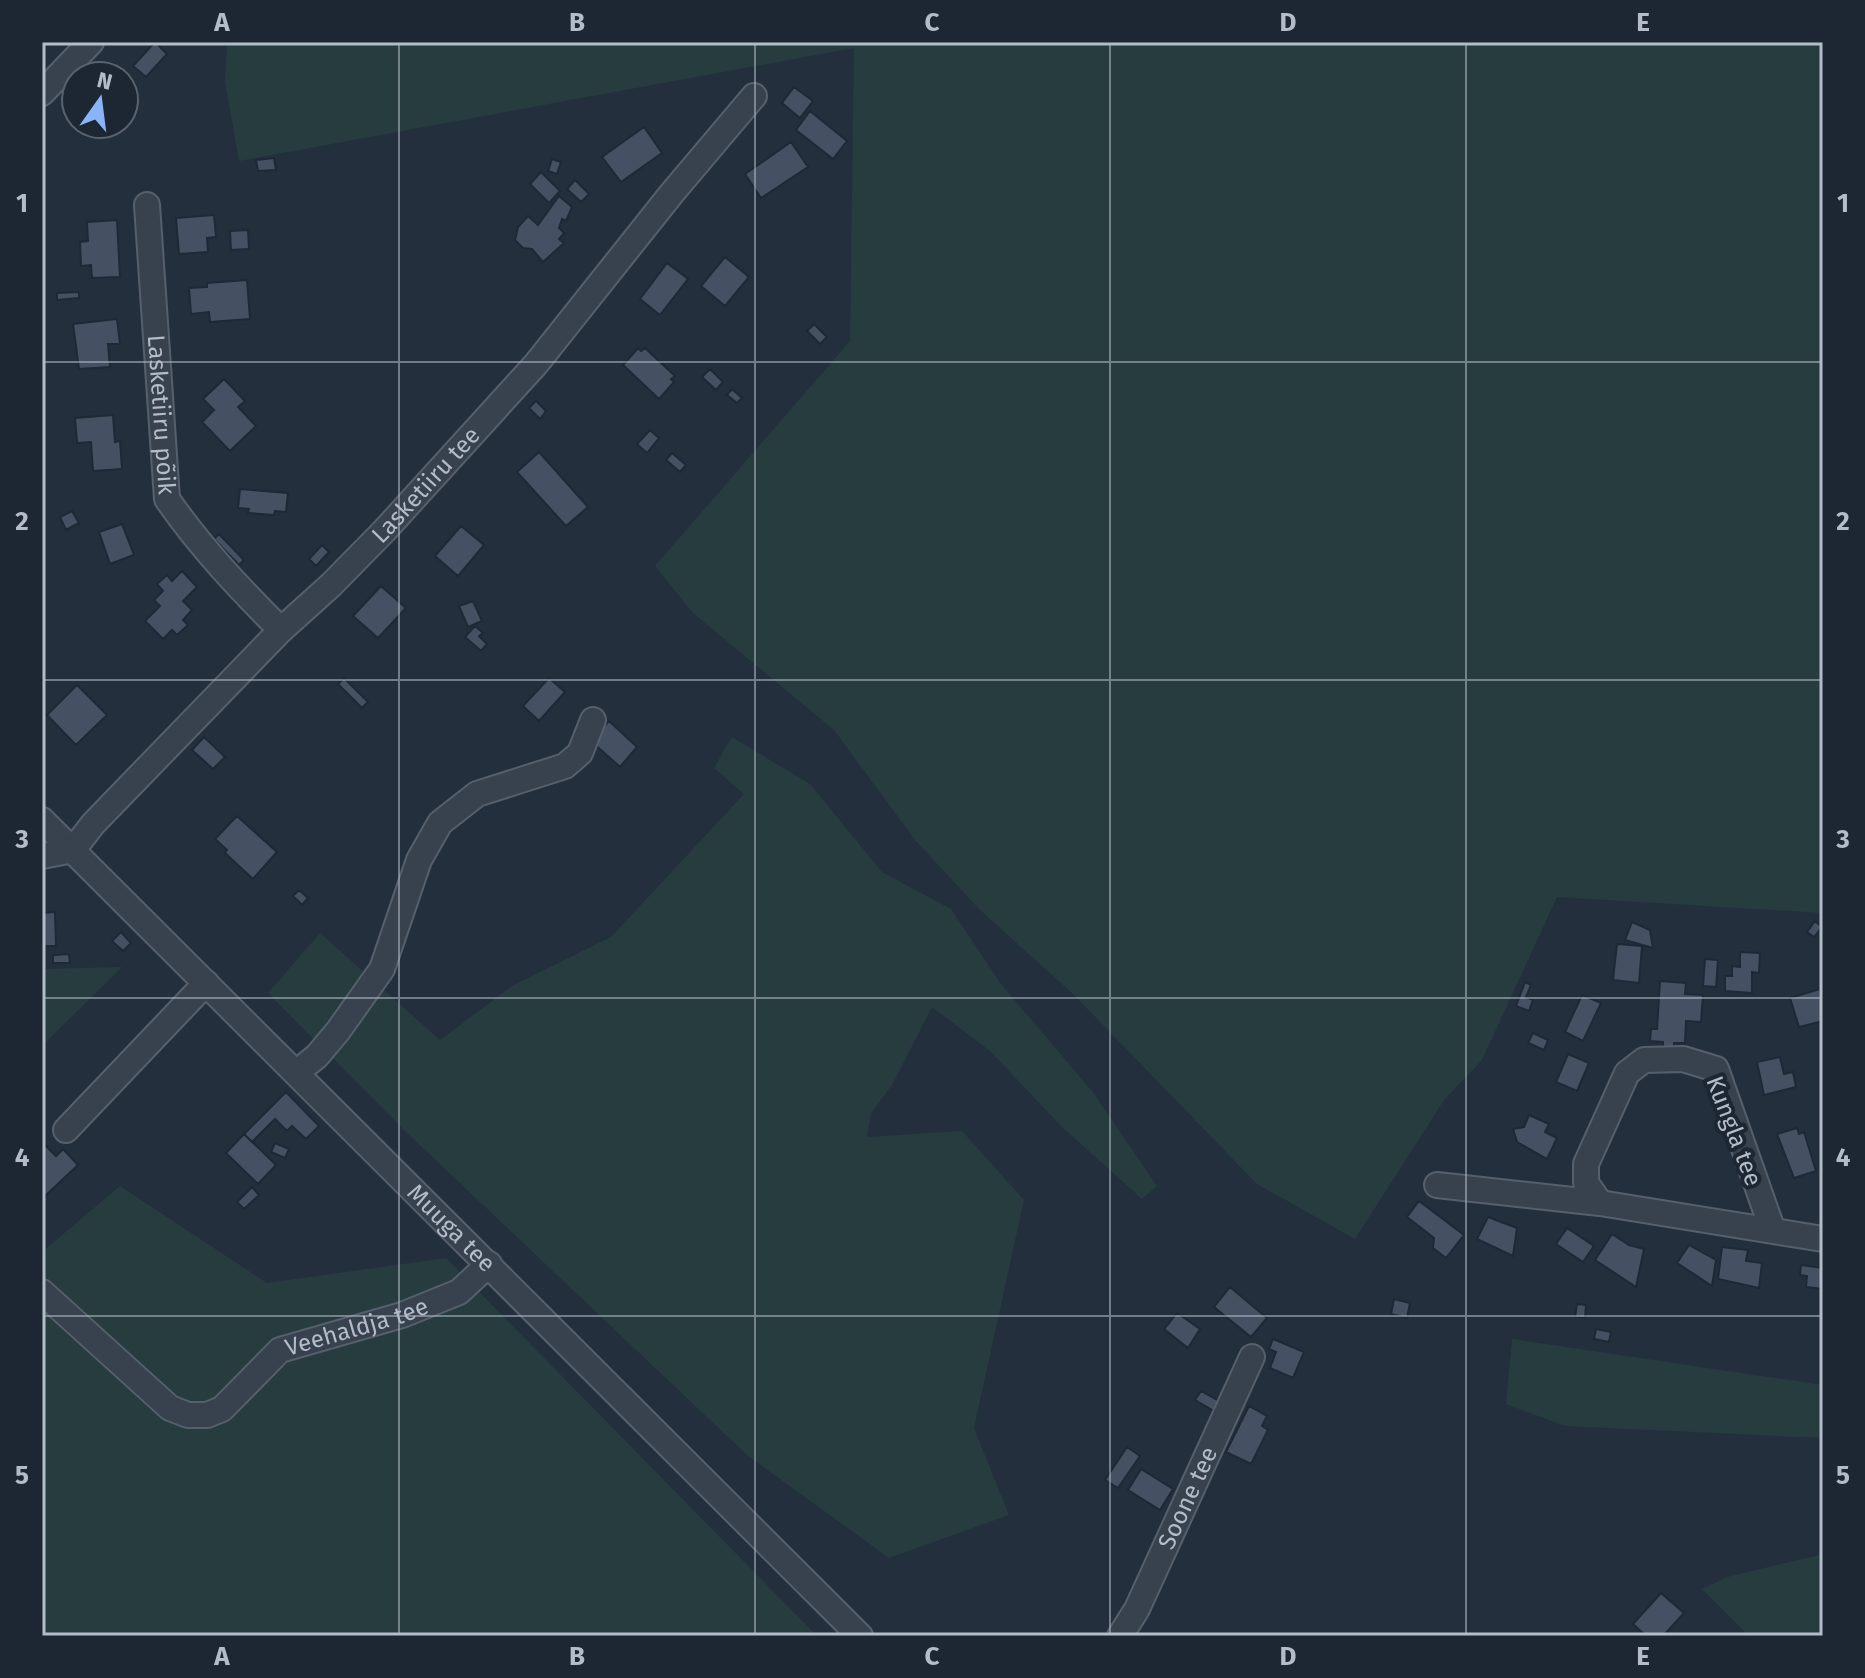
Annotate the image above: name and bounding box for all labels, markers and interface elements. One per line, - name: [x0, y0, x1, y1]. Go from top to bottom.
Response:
- text: A: [213, 7, 230, 38]
- text: B: [569, 7, 585, 38]
- text: C: [925, 7, 940, 38]
- text: D: [1280, 7, 1297, 38]
- text: E: [1636, 7, 1650, 38]
- north arrow: [60, 60, 140, 140]
- text: N: [94, 66, 115, 96]
- text: 1: [16, 188, 28, 219]
- text: 1: [1837, 188, 1849, 219]
- street label: Lasketiiru põik: [142, 334, 181, 496]
- street label: Lasketiiru tee: [366, 421, 486, 549]
- text: 2: [15, 506, 29, 537]
- text: 2: [1836, 506, 1850, 537]
- text: 3: [14, 824, 29, 855]
- text: 3: [1835, 824, 1850, 855]
- street label: Kungla tee: [1700, 1072, 1768, 1190]
- text: 4: [15, 1142, 30, 1173]
- text: 4: [1836, 1142, 1851, 1173]
- street label: Muuga tee: [401, 1179, 501, 1278]
- street label: Veehaldja tee: [282, 1292, 432, 1362]
- street label: Soone tee: [1152, 1442, 1223, 1553]
- text: 5: [15, 1460, 29, 1491]
- text: 5: [1836, 1460, 1850, 1491]
- text: A: [213, 1641, 230, 1672]
- text: B: [569, 1641, 585, 1672]
- text: C: [925, 1641, 940, 1672]
- text: D: [1280, 1641, 1297, 1672]
- text: E: [1636, 1641, 1650, 1672]

